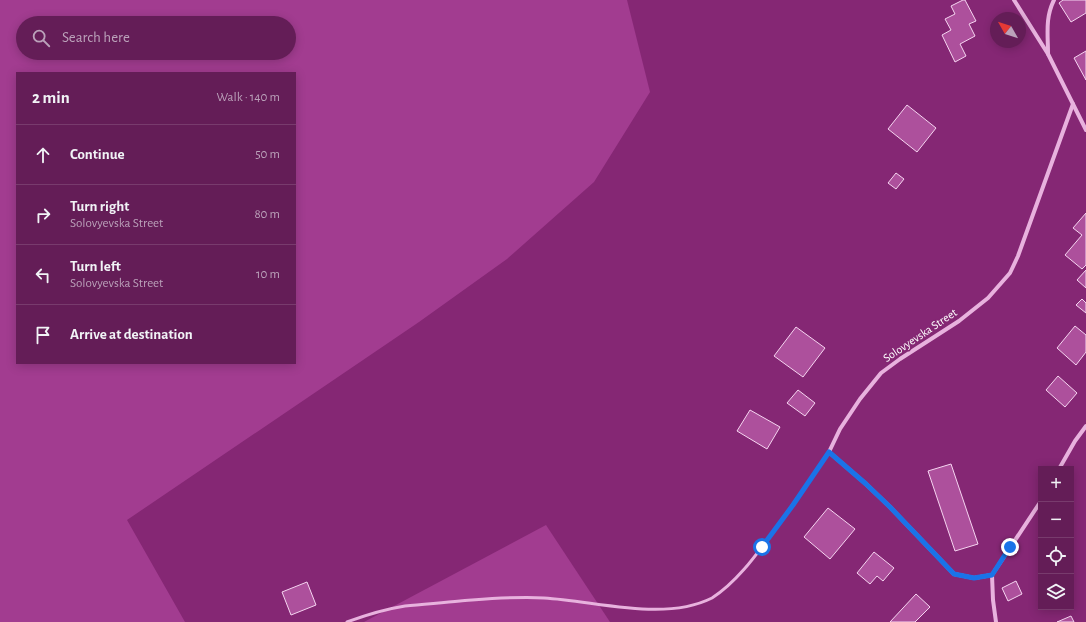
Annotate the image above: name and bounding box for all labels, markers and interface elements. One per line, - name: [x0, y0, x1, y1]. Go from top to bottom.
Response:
- north arrow: [990, 12, 1026, 48]
- search box: [16, 16, 296, 60]
- icon: search: [30, 27, 52, 49]
- text: Search here: [62, 30, 130, 45]
- text: 2 min: [32, 89, 70, 106]
- text: Walk · 140 m: [217, 91, 280, 104]
- icon: ahead: [32, 144, 54, 166]
- text: Continue: [70, 147, 125, 162]
- text: 50 m: [255, 148, 280, 161]
- text: Turn right: [70, 199, 129, 214]
- icon: right: [32, 204, 54, 226]
- text: 80 m: [254, 208, 280, 221]
- text: Solovyevska Street: [70, 217, 163, 230]
- text: Turn left: [70, 259, 121, 274]
- icon: left: [32, 264, 54, 286]
- text: 10 m: [256, 268, 280, 281]
- text: Solovyevska Street: [70, 277, 163, 290]
- street label: Solovyevska Street: [881, 306, 960, 365]
- icon: arrive: [32, 324, 54, 346]
- text: Arrive at destination: [70, 327, 193, 342]
- map controls: [1038, 466, 1074, 610]
- button: +: [1038, 466, 1074, 502]
- button: −: [1038, 502, 1074, 538]
- route start: [753, 538, 771, 556]
- route end: [1001, 538, 1019, 556]
- button: locate: [1038, 538, 1074, 574]
- button: layers: [1038, 574, 1074, 610]

